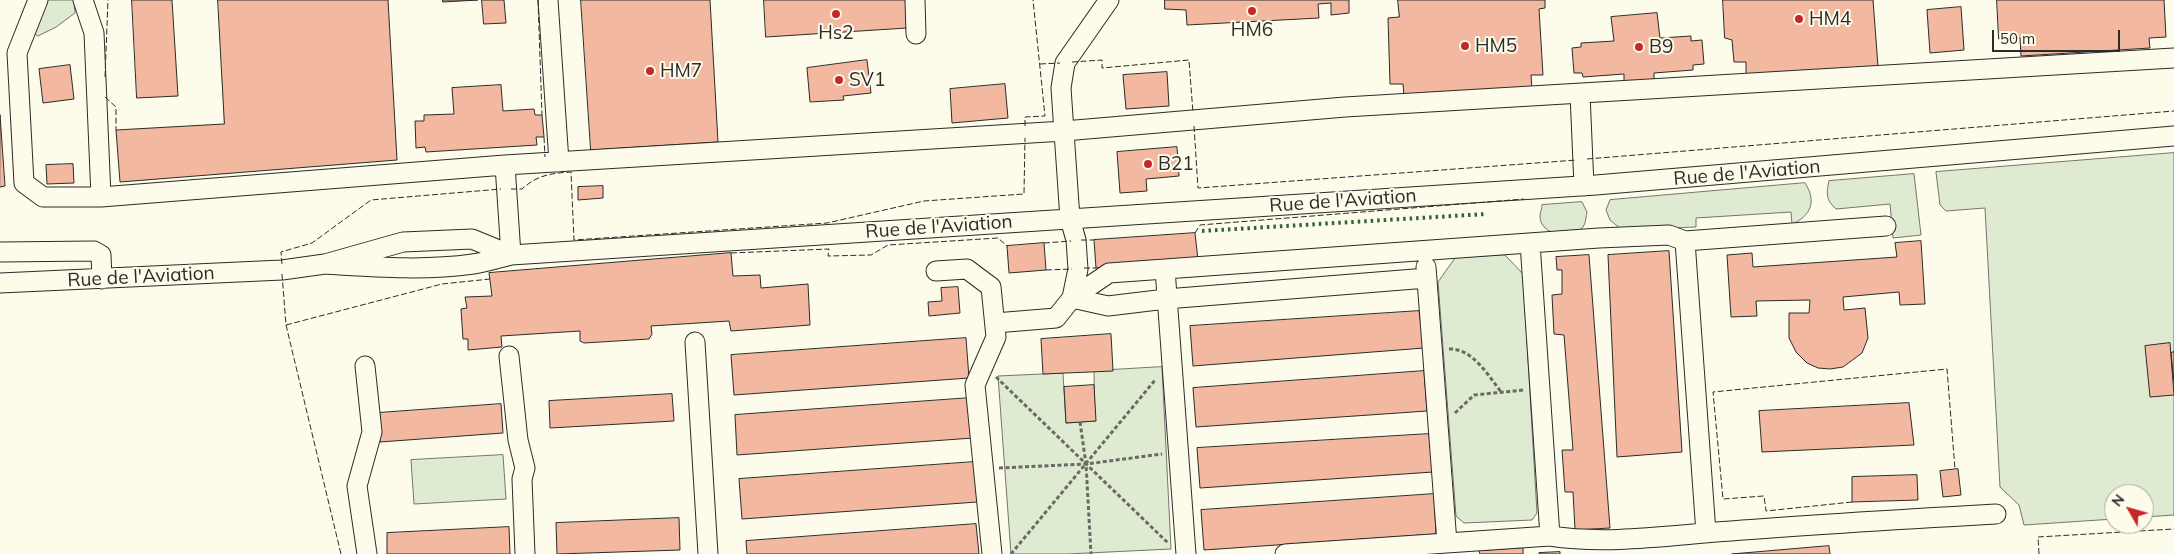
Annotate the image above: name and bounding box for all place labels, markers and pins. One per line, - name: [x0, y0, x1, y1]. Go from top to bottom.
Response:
- marker: HM6: [1246, 5, 1258, 17]
- marker: Hs2: [830, 8, 842, 20]
- place label: HM4: [1809, 8, 1851, 30]
- marker: HM4: [1793, 13, 1805, 25]
- place label: HM6: [1231, 19, 1273, 41]
- place label: Hs2: [818, 22, 854, 44]
- place label: HM5: [1475, 35, 1517, 57]
- place label: B9: [1649, 36, 1673, 58]
- marker: HM5: [1459, 40, 1471, 52]
- marker: B9: [1633, 41, 1645, 53]
- place label: HM7: [660, 60, 702, 82]
- marker: HM7: [644, 65, 656, 77]
- place label: SV1: [849, 69, 885, 91]
- marker: SV1: [833, 74, 845, 86]
- place label: B21: [1158, 153, 1194, 175]
- marker: B21: [1142, 158, 1154, 170]

